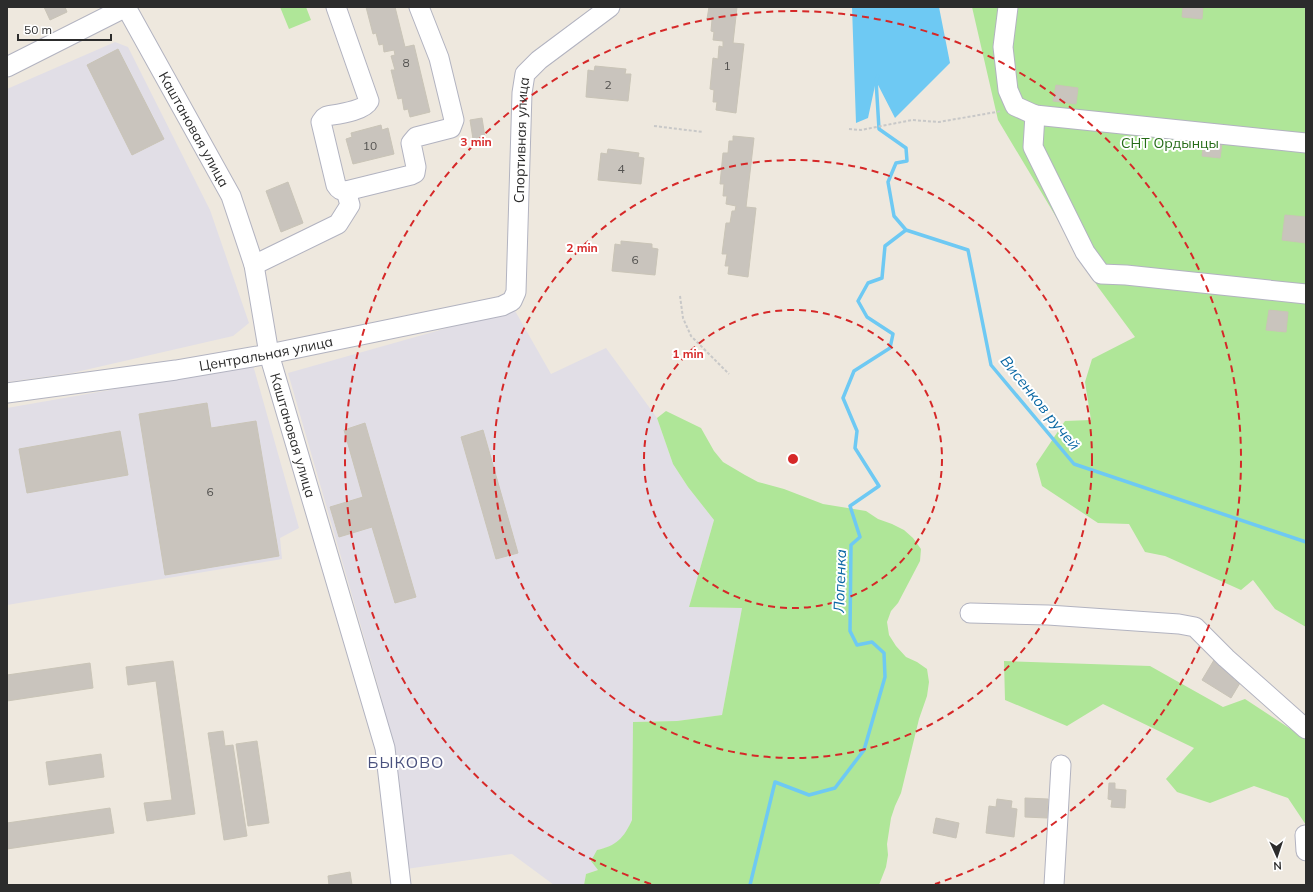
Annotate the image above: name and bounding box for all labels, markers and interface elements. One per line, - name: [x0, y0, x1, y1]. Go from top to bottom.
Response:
- scale bar: [18, 16, 111, 42]
- text: 50 m: [24, 22, 52, 37]
- house number: 8: [402, 55, 410, 70]
- house number: 1: [723, 58, 731, 73]
- street label: Каштановая улица: [155, 69, 233, 190]
- street label: Спортивная улица: [510, 76, 533, 203]
- house number: 2: [604, 77, 612, 92]
- text: 3 min: [460, 134, 492, 149]
- park label: СНТ Ордынцы: [1121, 134, 1219, 152]
- house number: 10: [363, 138, 377, 153]
- house number: 4: [617, 161, 625, 176]
- text: 2 min: [566, 240, 598, 255]
- house number: 6: [631, 252, 639, 267]
- street label: Центральная улица: [198, 332, 334, 375]
- text: 1 min: [672, 346, 704, 361]
- water label: Висенков ручей: [997, 352, 1084, 454]
- street label: Каштановая улица: [266, 371, 320, 500]
- centre of rings: [786, 452, 800, 466]
- house number: 6: [206, 484, 214, 499]
- water label: Лопенка: [829, 549, 850, 614]
- district label: БЫКОВО: [368, 752, 444, 772]
- north arrow: [1257, 836, 1297, 876]
- text: N: [1273, 859, 1282, 873]

